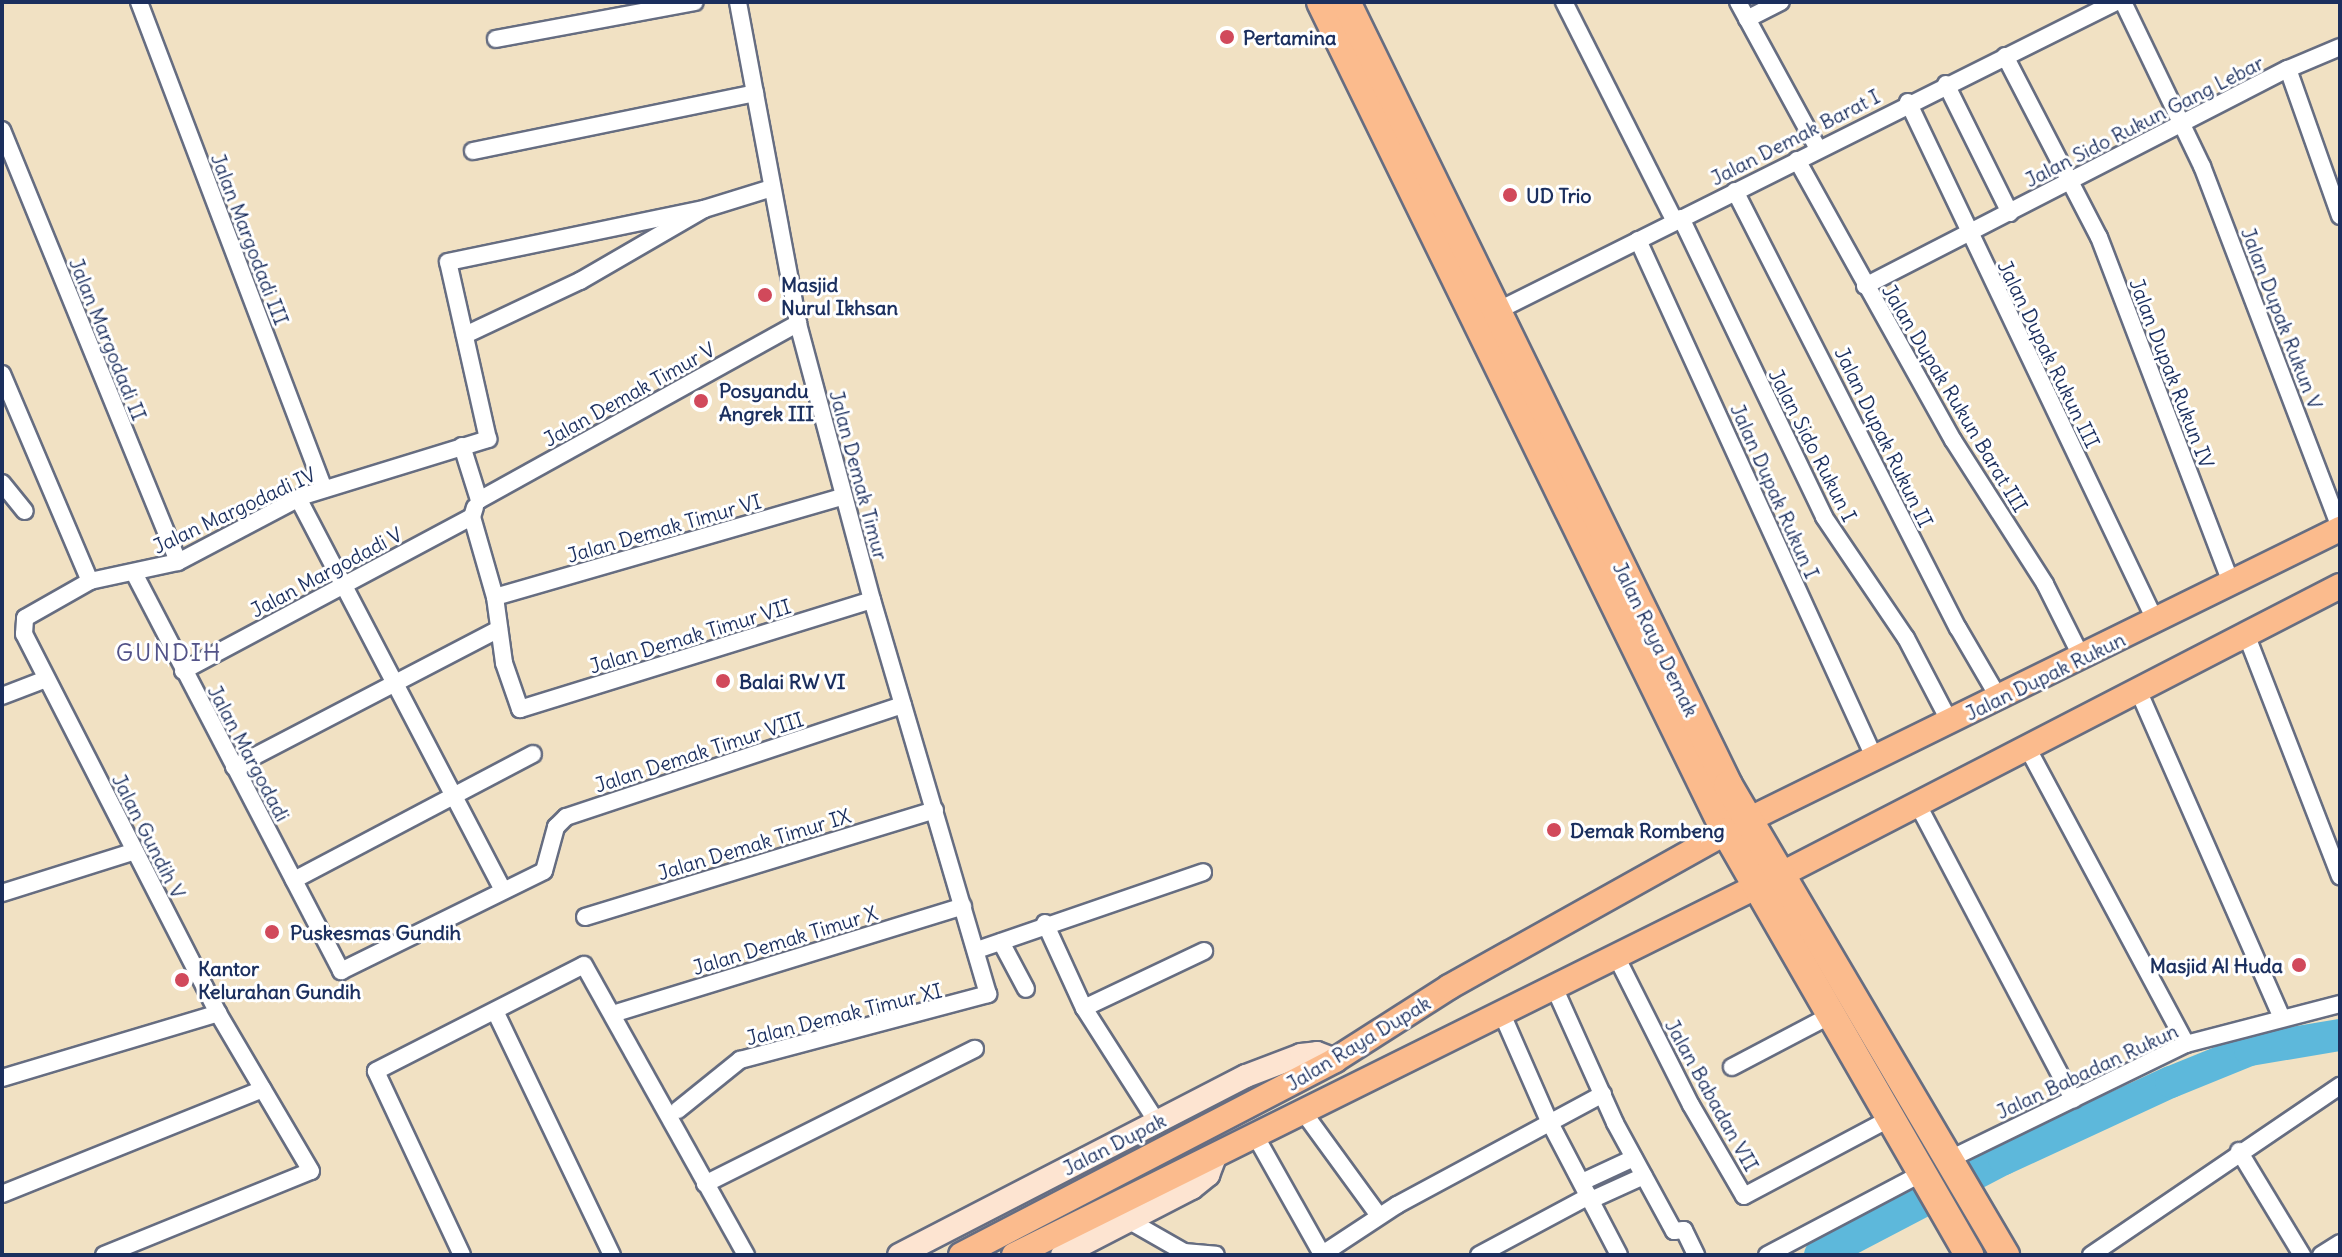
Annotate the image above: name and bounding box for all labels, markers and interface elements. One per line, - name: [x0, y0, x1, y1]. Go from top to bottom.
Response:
- place label: Pertamina: [1243, 25, 1336, 49]
- marker: Pertamina: [1218, 28, 1236, 46]
- street label: Jalan Sido Rukun Gang Lebar: [2021, 50, 2267, 192]
- street label: Jalan Demak Barat I: [1706, 84, 1884, 190]
- street label: Jalan Margodadi III: [206, 150, 294, 328]
- place label: UD Trio: [1526, 183, 1592, 207]
- marker: UD Trio: [1501, 186, 1519, 204]
- street label: Jalan Dupak Rukun V: [2236, 224, 2328, 412]
- street label: Jalan Margodadi II: [64, 254, 152, 424]
- street label: Jalan Dupak Rukun III: [1993, 256, 2105, 452]
- place label: Masjid Nurul Ikhsan: [781, 272, 898, 319]
- street label: Jalan Dupak Rukun IV: [2125, 275, 2219, 471]
- street label: Jalan Dupak Rukun Barat III: [1877, 280, 2033, 516]
- marker: Masjid Nurul Ikhsan: [756, 286, 774, 304]
- street label: Jalan Demak Timur V: [539, 337, 719, 451]
- street label: Jalan Dupak Rukun II: [1830, 343, 1938, 531]
- street label: Jalan Sido Rukun I: [1764, 365, 1862, 525]
- place label: Posyandu Angrek III: [719, 378, 814, 425]
- street label: Jalan Demak Timur: [825, 387, 893, 563]
- marker: Posyandu Angrek III: [690, 390, 712, 412]
- street label: Jalan Dupak Rukun I: [1726, 400, 1824, 582]
- street label: Jalan Margodadi IV: [149, 462, 319, 558]
- street label: Jalan Demak Timur VI: [564, 489, 764, 567]
- street label: Jalan Margodadi V: [246, 522, 406, 622]
- street label: Jalan Raya Demak: [1608, 558, 1704, 720]
- street label: Jalan Demak Timur VII: [586, 594, 794, 678]
- street label: Jalan Dupak Rukun: [1961, 627, 2129, 725]
- district label: GUNDIH: [116, 639, 222, 667]
- place label: Balai RW VI: [739, 669, 846, 693]
- marker: Balai RW VI: [714, 672, 732, 690]
- street label: Jalan Margodadi: [203, 681, 295, 825]
- street label: Jalan Demak Timur VIII: [591, 707, 807, 797]
- street label: Jalan Gundih V: [107, 770, 191, 902]
- street label: Jalan Demak Timur IX: [654, 803, 854, 885]
- place label: Demak Rombeng: [1570, 818, 1725, 842]
- marker: Demak Rombeng: [1545, 821, 1563, 839]
- street label: Jalan Demak Timur X: [690, 900, 880, 980]
- place label: Puskesmas Gundih: [290, 920, 461, 944]
- marker: Puskesmas Gundih: [261, 921, 283, 943]
- place label: Masjid Al Huda: [2150, 953, 2283, 977]
- place label: Kantor Kelurahan Gundih: [198, 956, 361, 1003]
- marker: Masjid Al Huda: [2290, 956, 2308, 974]
- marker: Kantor Kelurahan Gundih: [173, 971, 191, 989]
- street label: Jalan Demak Timur XI: [744, 978, 944, 1050]
- street label: Jalan Raya Dupak: [1281, 990, 1435, 1096]
- street label: Jalan Babadan VII: [1660, 1015, 1764, 1175]
- street label: Jalan Babadan Rukun: [1992, 1018, 2182, 1124]
- street label: Jalan Dupak: [1058, 1108, 1170, 1180]

